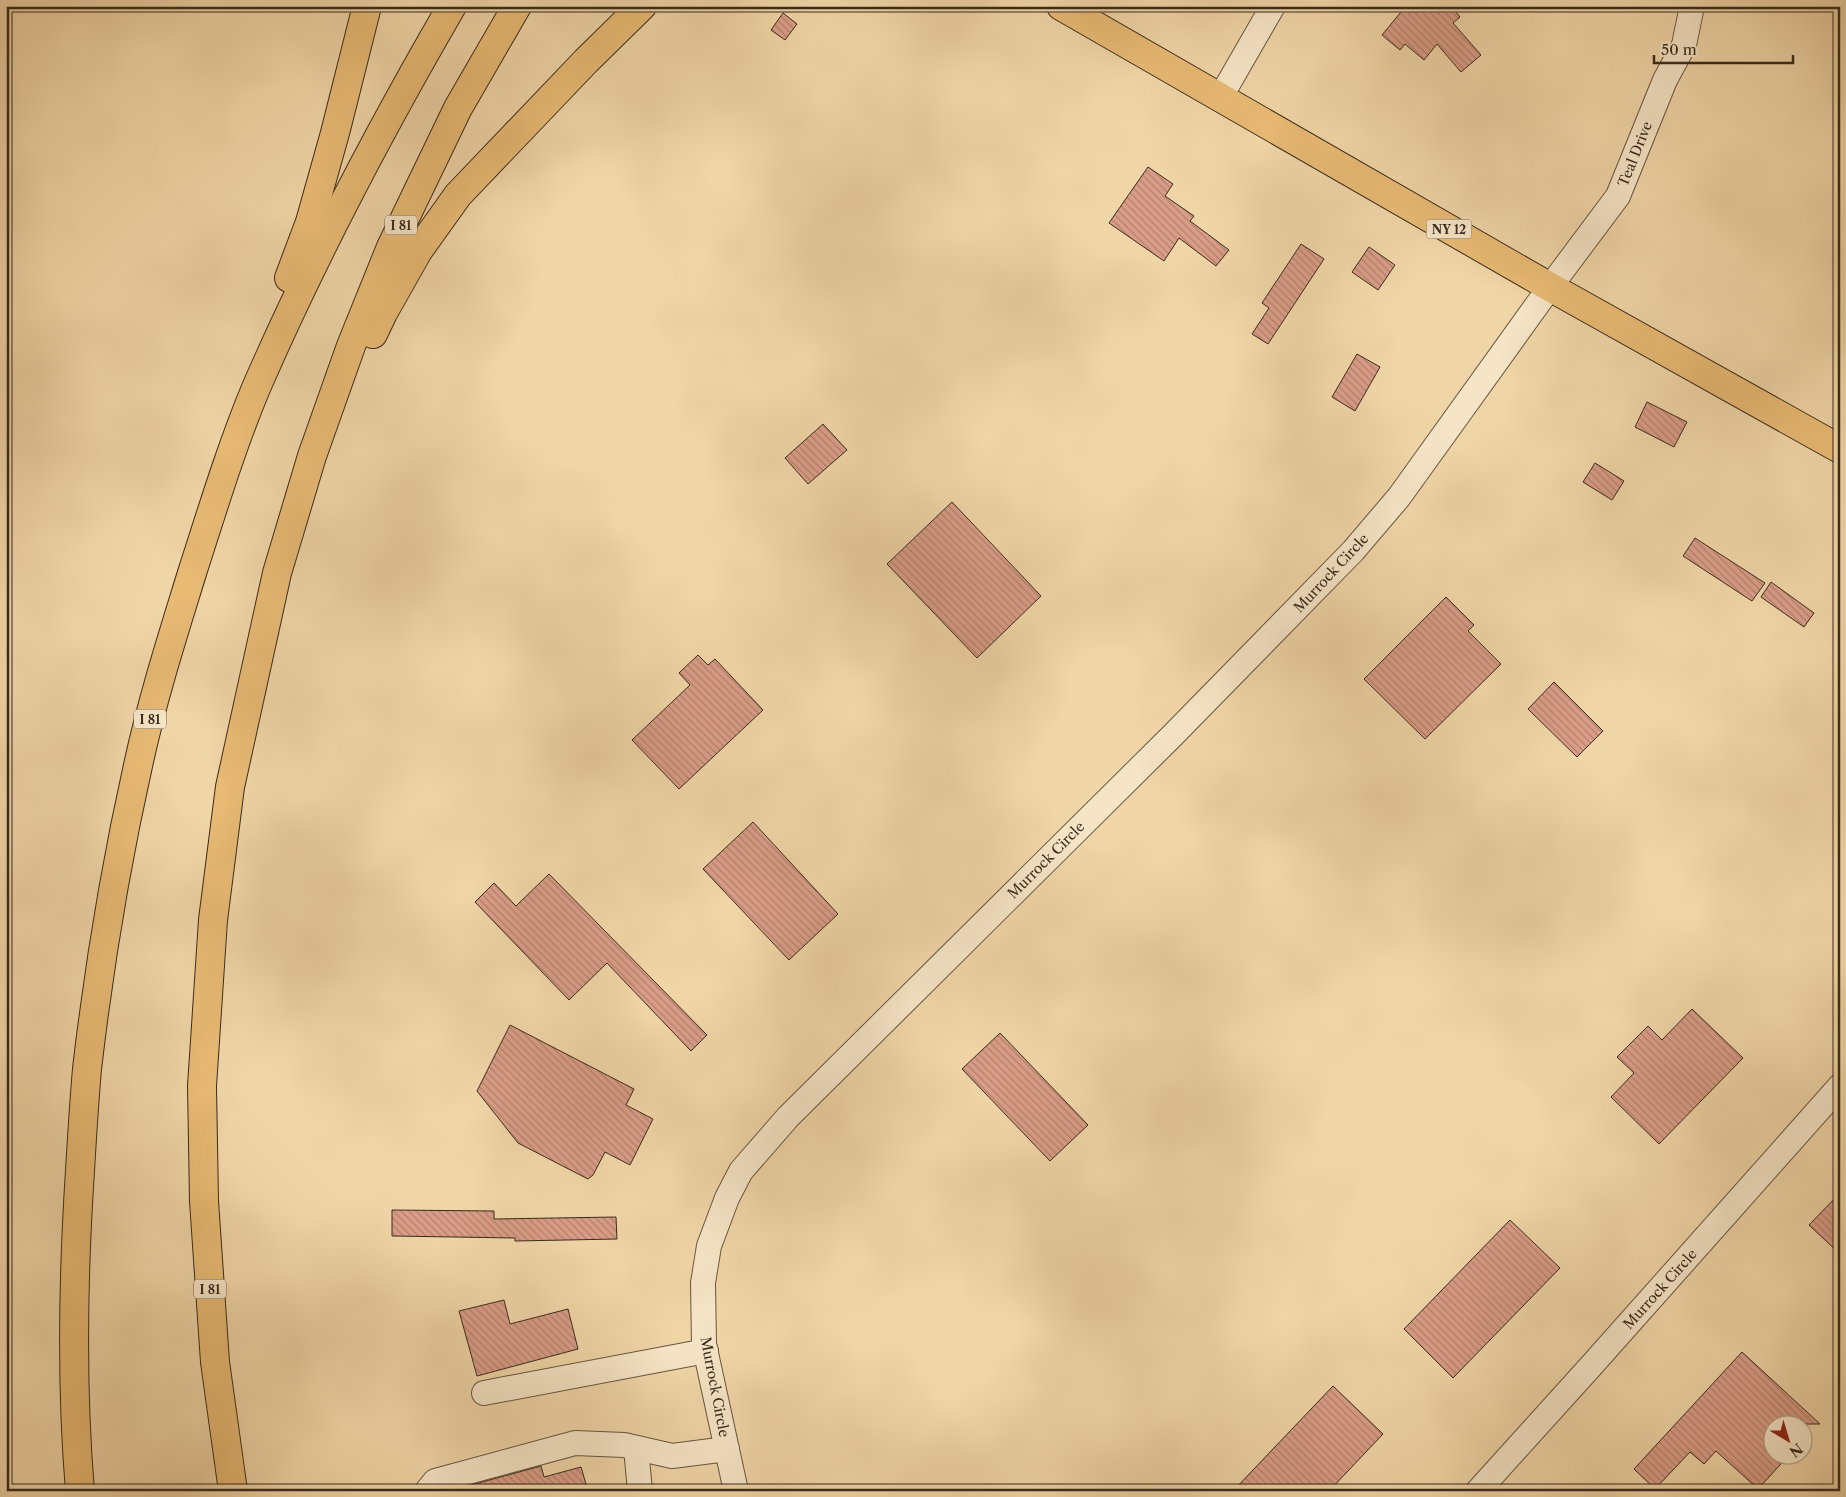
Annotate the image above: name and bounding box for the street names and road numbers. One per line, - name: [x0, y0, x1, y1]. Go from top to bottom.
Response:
- street label: Teal Drive: [1614, 119, 1656, 189]
- road number: I 81: [385, 216, 417, 234]
- road number: NY 12: [1426, 220, 1472, 238]
- street label: Murrock Circle: [1290, 530, 1372, 616]
- road number: I 81: [134, 710, 166, 729]
- street label: Murrock Circle: [1004, 818, 1088, 902]
- street label: Murrock Circle: [1619, 1245, 1701, 1333]
- road number: I 81: [194, 1280, 226, 1298]
- street label: Murrock Circle: [696, 1335, 734, 1439]

